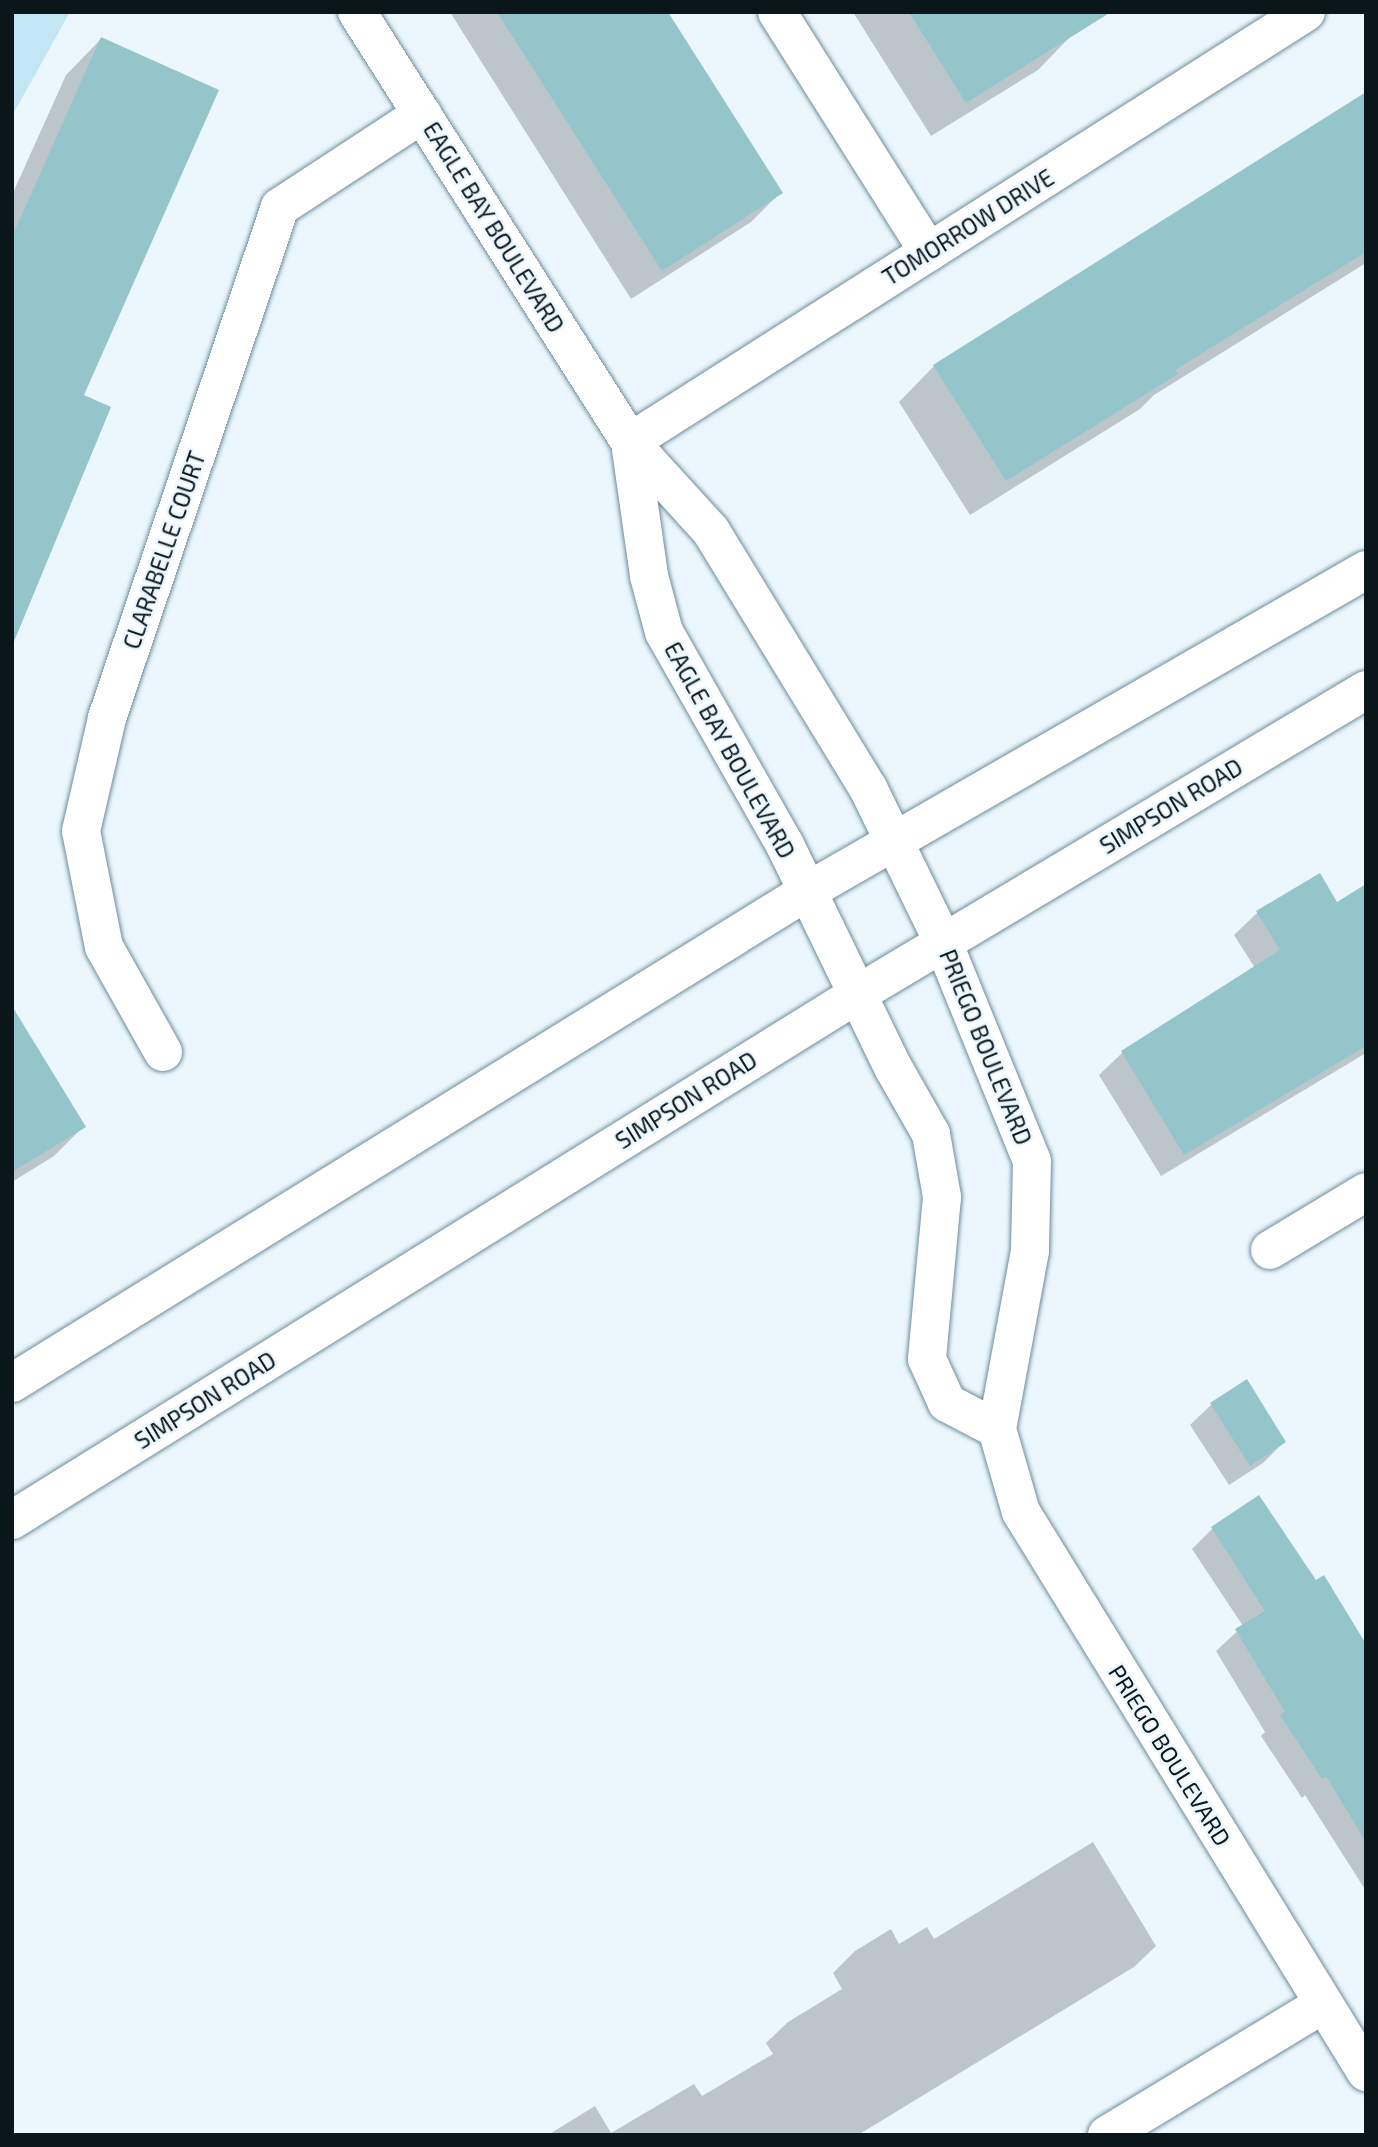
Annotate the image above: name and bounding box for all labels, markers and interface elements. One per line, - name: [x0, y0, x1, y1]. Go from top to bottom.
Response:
- street label: EAGLE BAY BOULEVARD: [418, 116, 570, 338]
- street label: TOMORROW DRIVE: [877, 163, 1059, 291]
- street label: CLARABELLE COURT: [117, 447, 211, 653]
- street label: EAGLE BAY BOULEVARD: [659, 637, 801, 863]
- street label: SIMPSON ROAD: [1095, 753, 1247, 859]
- street label: PRIEGO BOULEVARD: [934, 945, 1038, 1149]
- street label: SIMPSON ROAD: [610, 1046, 762, 1154]
- street label: SIMPSON ROAD: [129, 1346, 281, 1454]
- street label: PRIEGO BOULEVARD: [1103, 1659, 1237, 1851]

